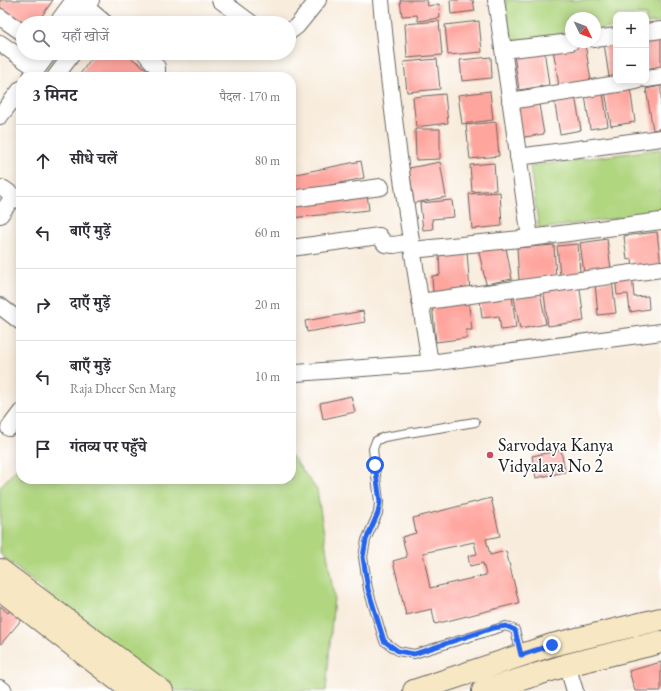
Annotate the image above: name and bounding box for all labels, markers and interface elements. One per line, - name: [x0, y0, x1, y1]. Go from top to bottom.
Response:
- north arrow: [565, 12, 601, 48]
- map controls: [613, 12, 649, 84]
- button: +: [613, 12, 649, 48]
- search box: [16, 16, 296, 60]
- text: यहाँ खोजें: [62, 26, 109, 45]
- icon: search: [30, 27, 52, 49]
- button: −: [613, 48, 649, 84]
- text: 3 मिनट: [32, 84, 77, 106]
- text: पैदल · 170 m: [220, 88, 280, 105]
- text: सीधे चलें: [70, 149, 117, 168]
- icon: ahead: [32, 150, 54, 172]
- text: 80 m: [255, 152, 280, 169]
- text: बाएँ मुड़ें: [70, 221, 111, 240]
- icon: left: [32, 222, 54, 244]
- text: 60 m: [255, 224, 280, 241]
- text: दाएँ मुड़ें: [70, 293, 110, 312]
- icon: right: [32, 294, 54, 316]
- text: 20 m: [255, 296, 280, 313]
- text: बाएँ मुड़ें: [70, 356, 111, 375]
- icon: left: [32, 366, 54, 388]
- text: 10 m: [255, 368, 280, 385]
- text: Raja Dheer Sen Marg: [70, 380, 176, 397]
- place label: Sarvodaya Kanya Vidyalaya No 2: [498, 433, 614, 477]
- text: गंतव्य पर पहुँचे: [70, 437, 147, 456]
- icon: arrive: [32, 438, 54, 460]
- marker: Sarvodaya Kanya Vidyalaya No 2: [485, 450, 495, 460]
- route start: [366, 456, 384, 474]
- route end: [543, 636, 561, 654]

